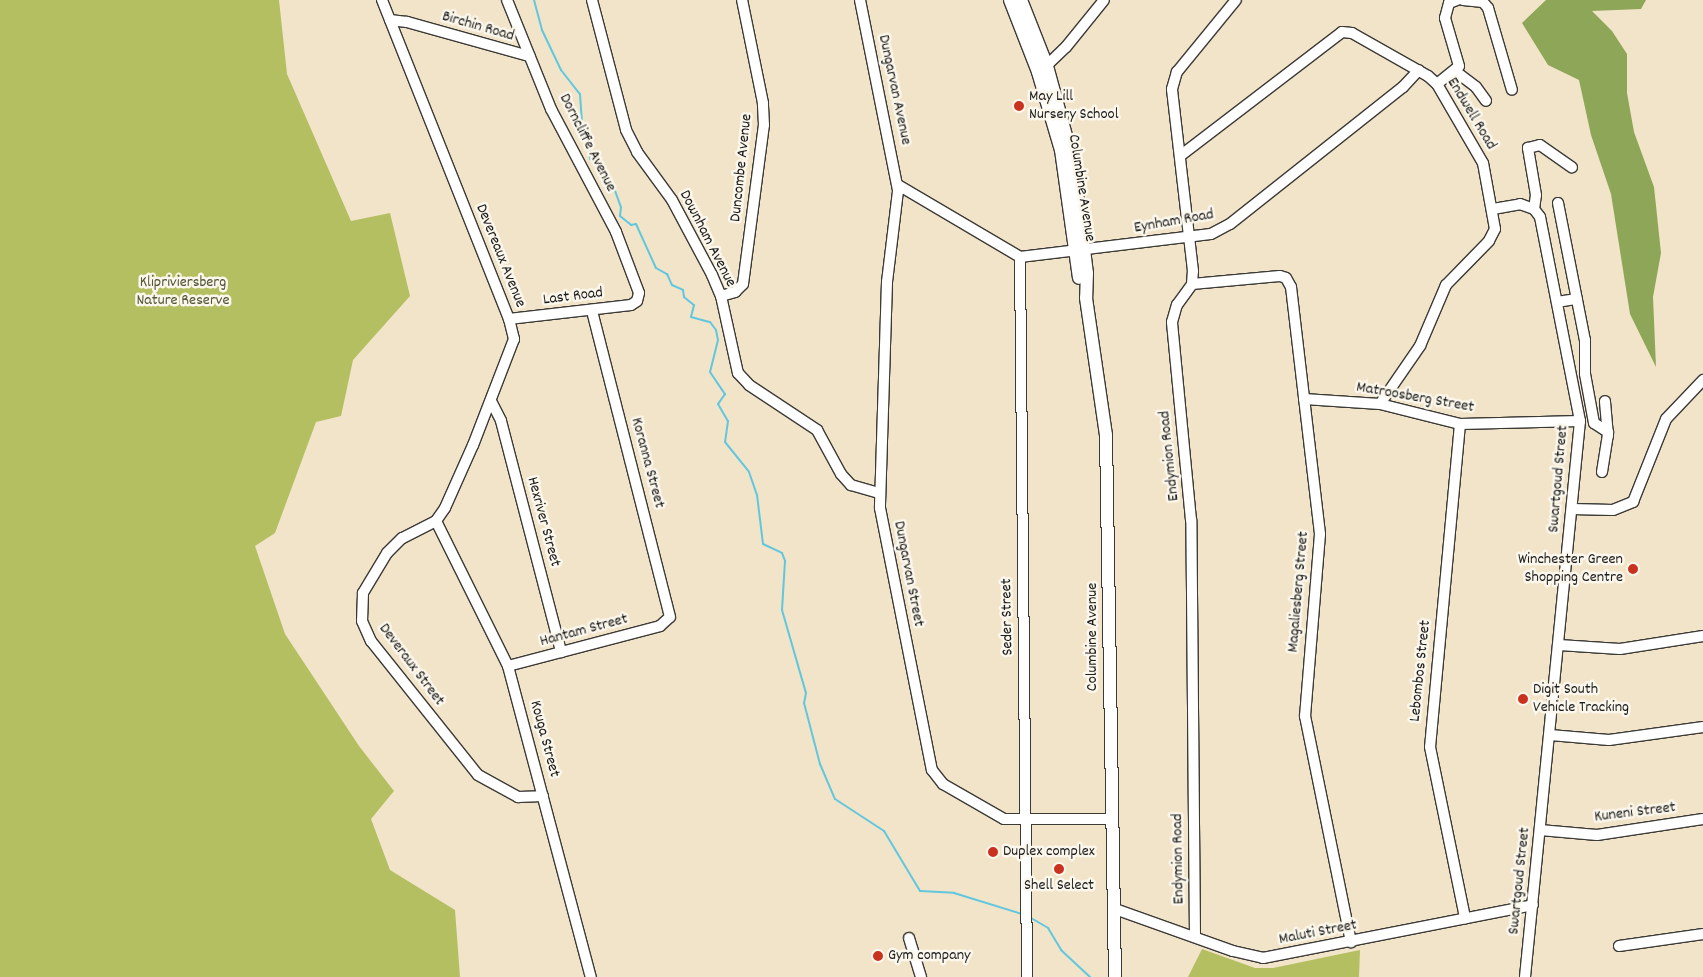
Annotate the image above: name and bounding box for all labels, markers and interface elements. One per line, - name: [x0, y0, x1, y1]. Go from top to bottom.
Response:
- street label: Birchin Road: [440, 8, 516, 46]
- street label: Dungarvan Avenue: [873, 33, 915, 147]
- street label: Endwell Road: [1442, 74, 1500, 154]
- place label: May Lill Nursery School: [1029, 87, 1118, 125]
- street label: Dorncliffe Avenue: [554, 91, 620, 195]
- marker: May Lill Nursery School: [1013, 100, 1025, 112]
- street label: Duncombe Avenue: [727, 113, 757, 223]
- street label: Columbine Avenue: [1063, 133, 1099, 243]
- street label: Downham Avenue: [674, 187, 740, 291]
- street label: Devereaux Avenue: [471, 202, 529, 310]
- street label: Eynham Road: [1133, 206, 1215, 238]
- park label: Klipriviersberg Nature Reserve: [136, 273, 230, 311]
- street label: Last Road: [542, 284, 604, 310]
- street label: Matroosberg Street: [1355, 378, 1475, 418]
- street label: Endymion Road: [1156, 410, 1184, 502]
- street label: Koranna Street: [626, 416, 668, 510]
- street label: Swartgoud Street: [1545, 424, 1573, 534]
- street label: Hexriver Street: [522, 475, 564, 569]
- street label: Dungarvan Street: [888, 520, 928, 628]
- street label: Magaliesberg Street: [1284, 531, 1314, 653]
- place label: Winchester Green Shopping Centre: [1518, 550, 1623, 588]
- marker: Winchester Green Shopping Centre: [1627, 563, 1639, 575]
- street label: Seder Street: [998, 578, 1018, 656]
- street label: Columbine Avenue: [1083, 583, 1103, 691]
- street label: Hantam Street: [538, 610, 630, 652]
- street label: Lebombos Street: [1406, 619, 1436, 723]
- street label: Deveraux Street: [374, 620, 448, 710]
- place label: Digit South Vehicle Tracking: [1533, 680, 1629, 718]
- marker: Digit South Vehicle Tracking: [1517, 693, 1529, 705]
- street label: Kouga Street: [525, 699, 563, 779]
- street label: Kuneni Street: [1593, 799, 1677, 827]
- street label: Endymion Road: [1169, 814, 1189, 904]
- street label: Swartgoud Street: [1505, 826, 1535, 936]
- place label: Duplex complex: [1003, 842, 1095, 862]
- marker: Duplex complex: [987, 846, 999, 858]
- marker: Shell Select: [1053, 863, 1065, 875]
- place label: Shell Select: [1024, 876, 1094, 896]
- street label: Maluti Street: [1277, 916, 1359, 950]
- place label: Gym company: [888, 946, 971, 966]
- marker: Gym company: [872, 950, 884, 962]

